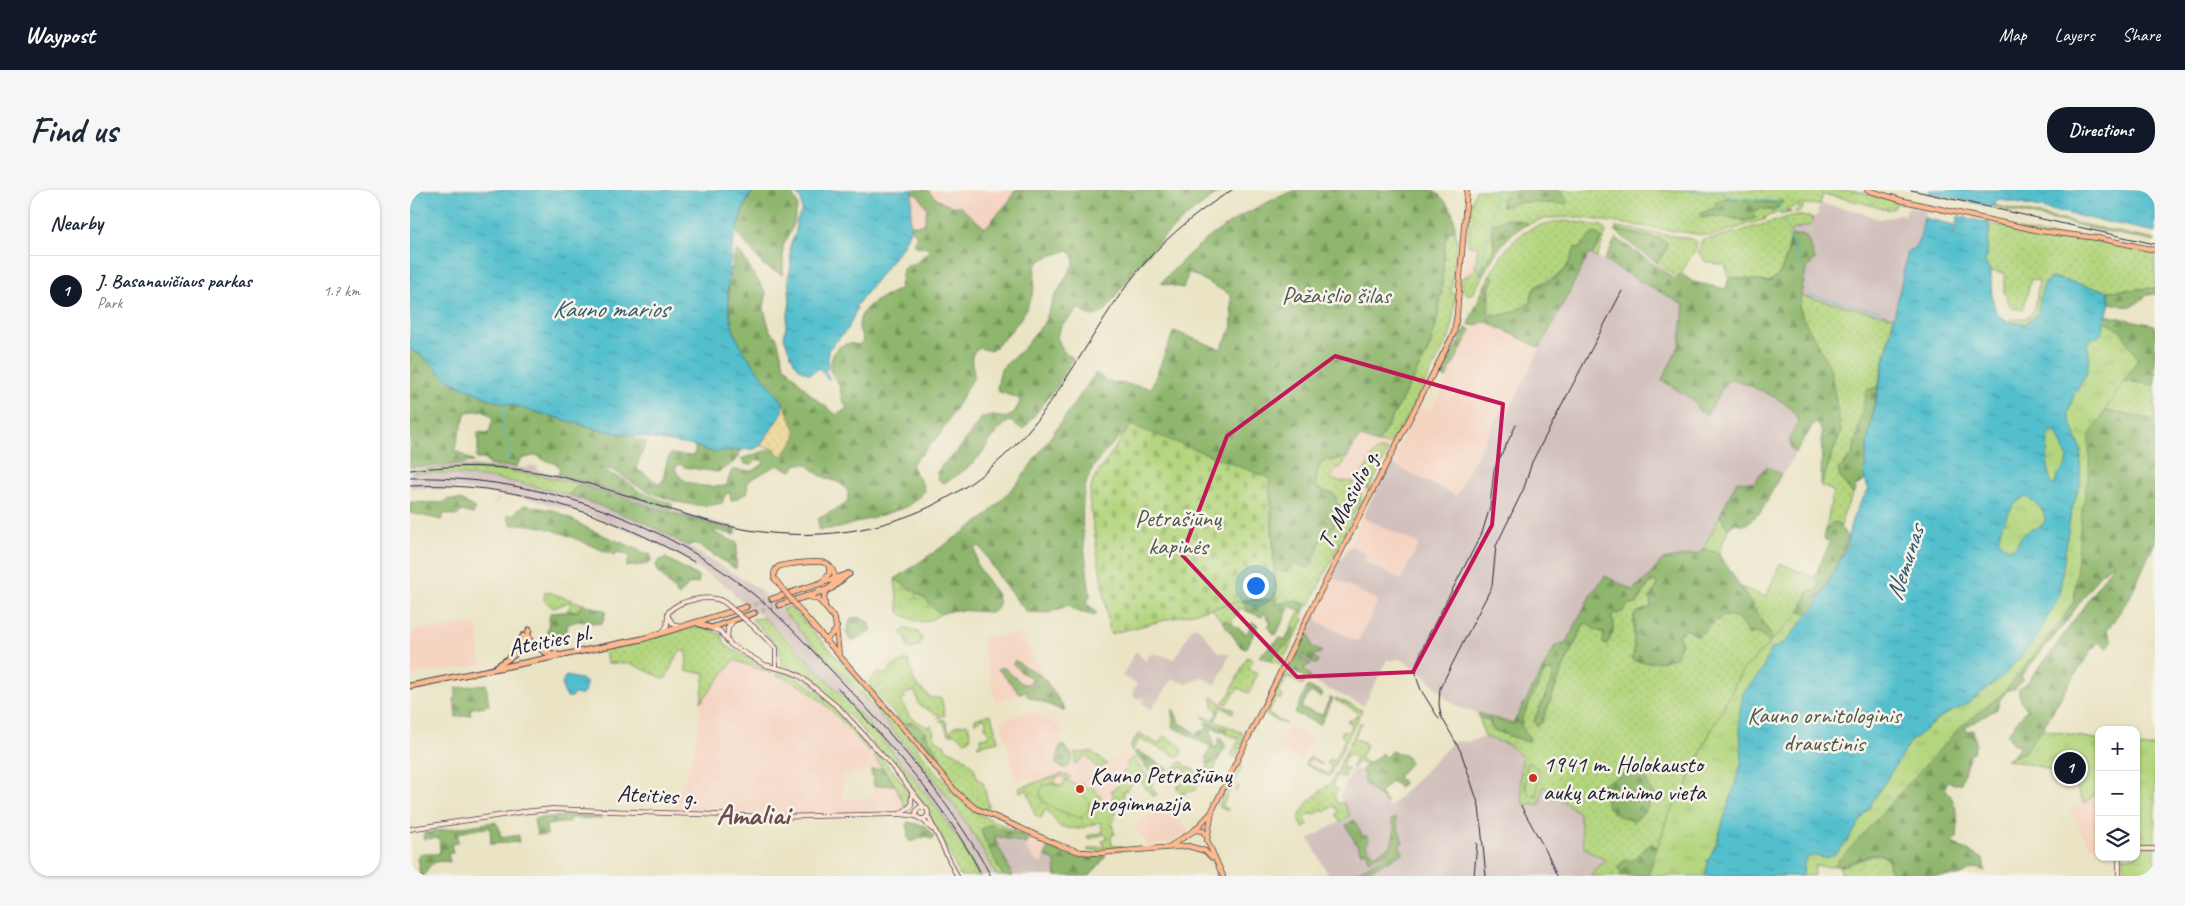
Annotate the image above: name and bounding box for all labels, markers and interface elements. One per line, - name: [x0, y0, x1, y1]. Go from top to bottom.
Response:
- text: Waypost: [25, 20, 95, 50]
- text: Map: [1999, 24, 2027, 46]
- text: Layers: [2055, 24, 2094, 46]
- text: Share: [2122, 24, 2160, 46]
- button: Directions: [2047, 107, 2155, 153]
- text: Find us: [30, 108, 117, 153]
- text: Nearby: [50, 210, 103, 236]
- text: J. Basanavičiaus parkas: [97, 269, 251, 293]
- park label: Pažaislio šilas: [1282, 280, 1392, 310]
- text: 1: [62, 281, 70, 301]
- text: 1.7 km: [323, 281, 360, 301]
- text: Park: [97, 293, 122, 313]
- water label: Kauno marios: [552, 293, 672, 325]
- street label: T. Masiulio g.: [1310, 444, 1386, 553]
- park label: Petrašiūnų kapinės: [1135, 503, 1223, 561]
- water label: Nemunas: [1878, 517, 1933, 604]
- your location: [1243, 573, 1269, 599]
- street label: Ateities pl.: [506, 617, 595, 663]
- park label: Kauno ornitologinis draustinis: [1747, 700, 1902, 758]
- map controls: [2095, 726, 2140, 861]
- button: +: [2095, 726, 2140, 771]
- place label: 1941 m. Holokausto aukų atminimo vieta: [1543, 749, 1707, 807]
- pin: 1: [2054, 749, 2086, 787]
- place label: Kauno Petrašiūnų progimnazija: [1090, 760, 1234, 818]
- button: −: [2095, 771, 2140, 816]
- marker: 1941 m. Holokausto aukų atminimo vieta: [1527, 772, 1539, 784]
- street label: Ateities g.: [616, 778, 698, 812]
- marker: Kauno Petrašiūnų progimnazija: [1074, 783, 1086, 795]
- district label: Amaliai: [717, 796, 794, 833]
- button: layers: [2095, 816, 2140, 861]

